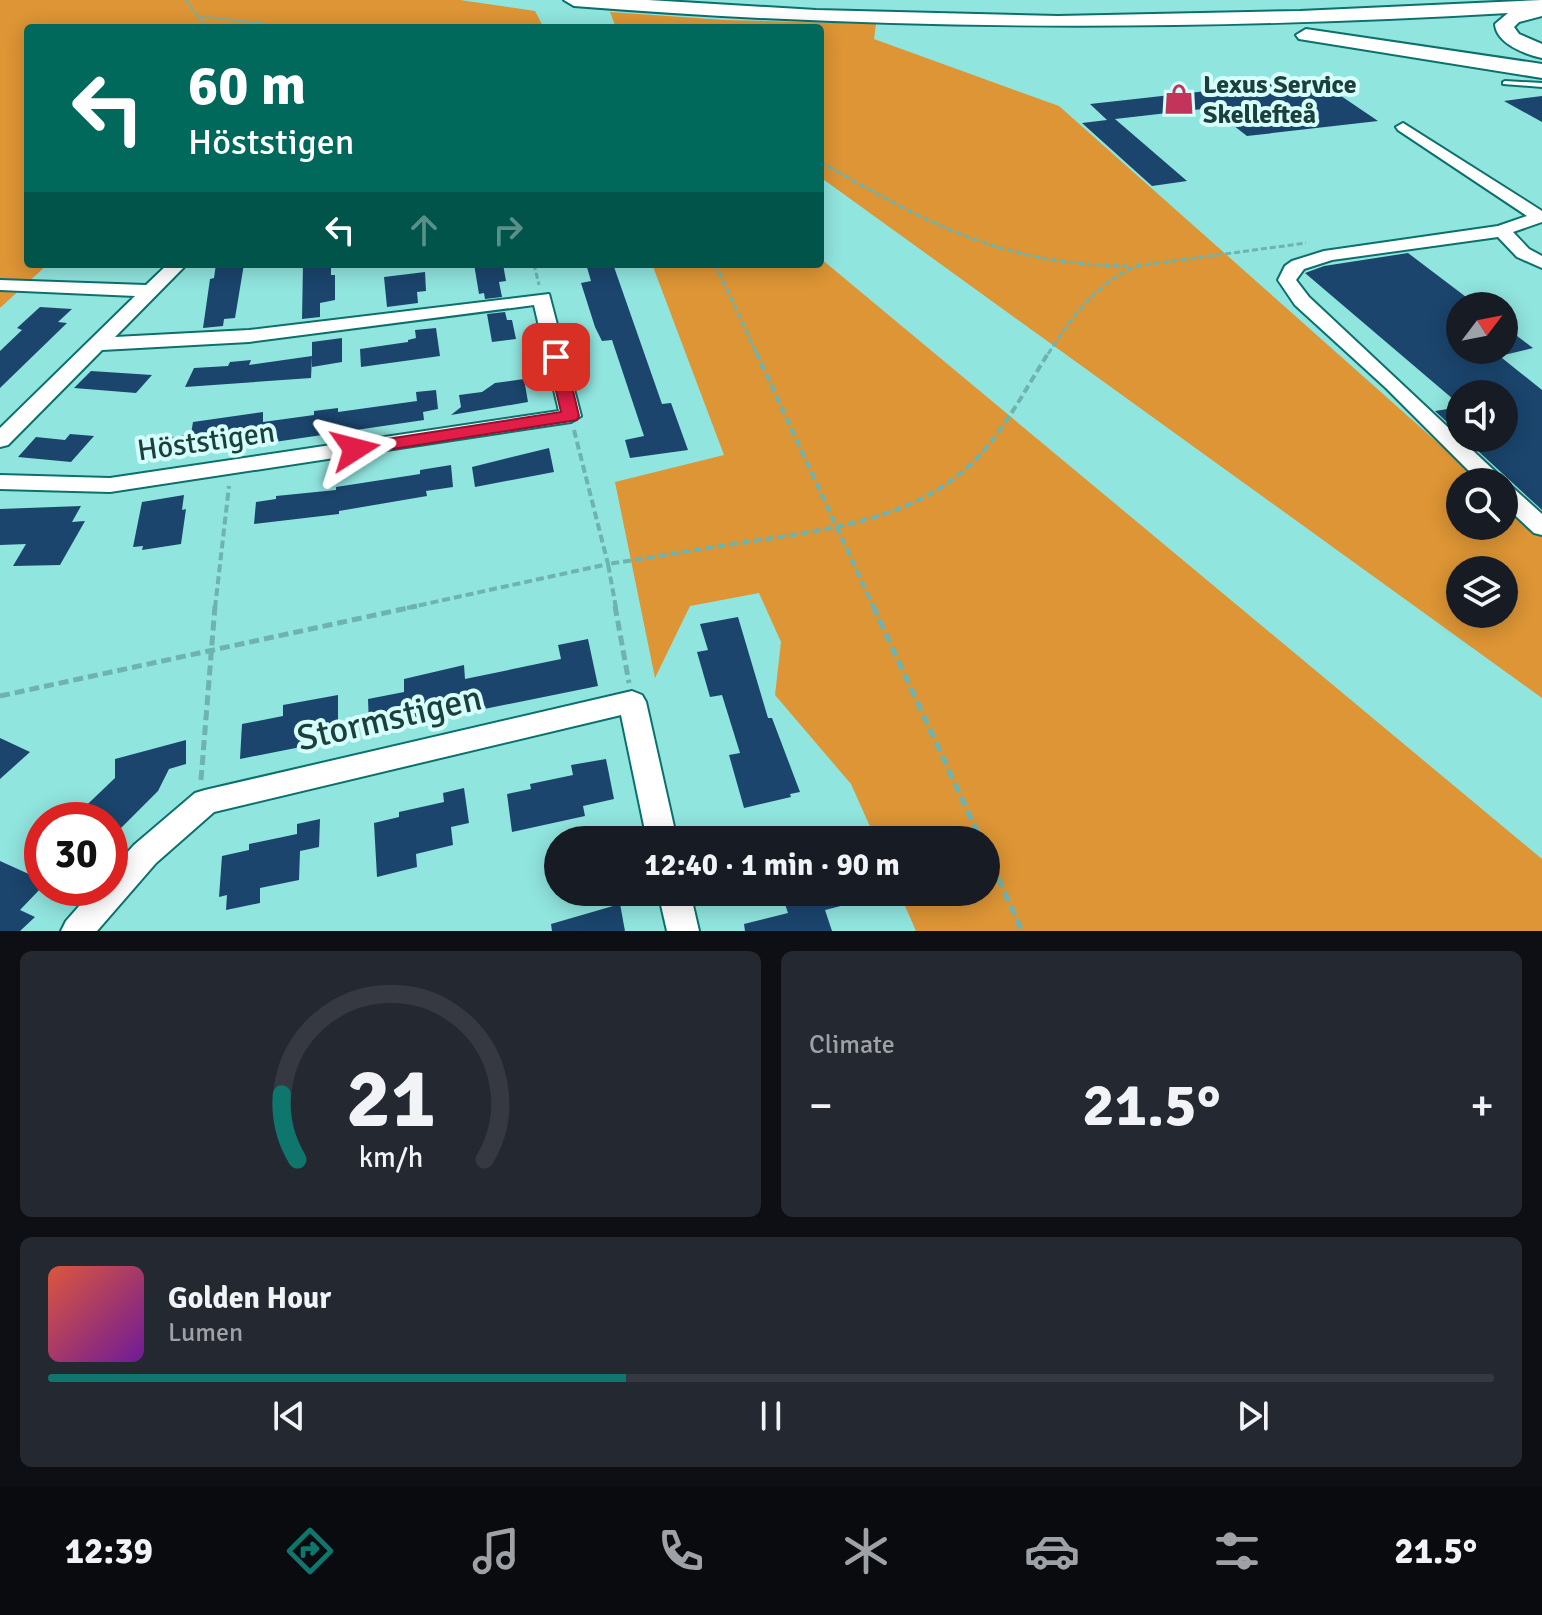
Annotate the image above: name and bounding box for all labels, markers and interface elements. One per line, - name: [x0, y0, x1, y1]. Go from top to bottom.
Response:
- text: 60 m: [188, 51, 306, 120]
- icon: left: [56, 56, 160, 160]
- place label: Lexus Service Skellefteå: [1203, 69, 1357, 131]
- shop icon: Lexus Service Skellefteå: [1162, 82, 1196, 116]
- text: Höststigen: [188, 120, 354, 165]
- icon: left: [318, 208, 362, 252]
- icon: ahead: [402, 208, 446, 252]
- icon: right: [486, 208, 530, 252]
- north arrow: [1446, 292, 1518, 364]
- map controls: [1446, 292, 1518, 628]
- pin: [522, 323, 590, 391]
- icon: arrive: [534, 335, 578, 379]
- button: sound: [1446, 380, 1518, 452]
- position arrow: [313, 407, 397, 491]
- street label: Höststigen: [135, 414, 277, 469]
- button: search: [1446, 468, 1518, 540]
- button: layers: [1446, 556, 1518, 628]
- street label: Stormstigen: [293, 675, 486, 762]
- speed limit sign: 30: [24, 802, 128, 906]
- text: 12:40 · 1 min · 90 m: [644, 847, 900, 884]
- text: Climate: [809, 1029, 895, 1061]
- text: 21: [346, 1048, 435, 1150]
- text: 21.5°: [1082, 1069, 1221, 1143]
- text: −: [809, 1079, 833, 1133]
- text: +: [1470, 1079, 1494, 1133]
- text: km/h: [358, 1140, 423, 1175]
- text: Golden Hour: [168, 1280, 331, 1317]
- text: Lumen: [168, 1317, 243, 1349]
- icon: previous: [267, 1394, 311, 1438]
- icon: pause: [749, 1394, 793, 1438]
- icon: next: [1231, 1394, 1275, 1438]
- icon: directions: [282, 1523, 338, 1579]
- icon: music: [468, 1523, 524, 1579]
- icon: phone: [653, 1523, 709, 1579]
- icon: climate: [838, 1523, 894, 1579]
- icon: car: [1024, 1523, 1080, 1579]
- icon: filters: [1209, 1523, 1265, 1579]
- text: 12:39: [65, 1529, 153, 1574]
- text: 21.5°: [1394, 1529, 1477, 1574]

